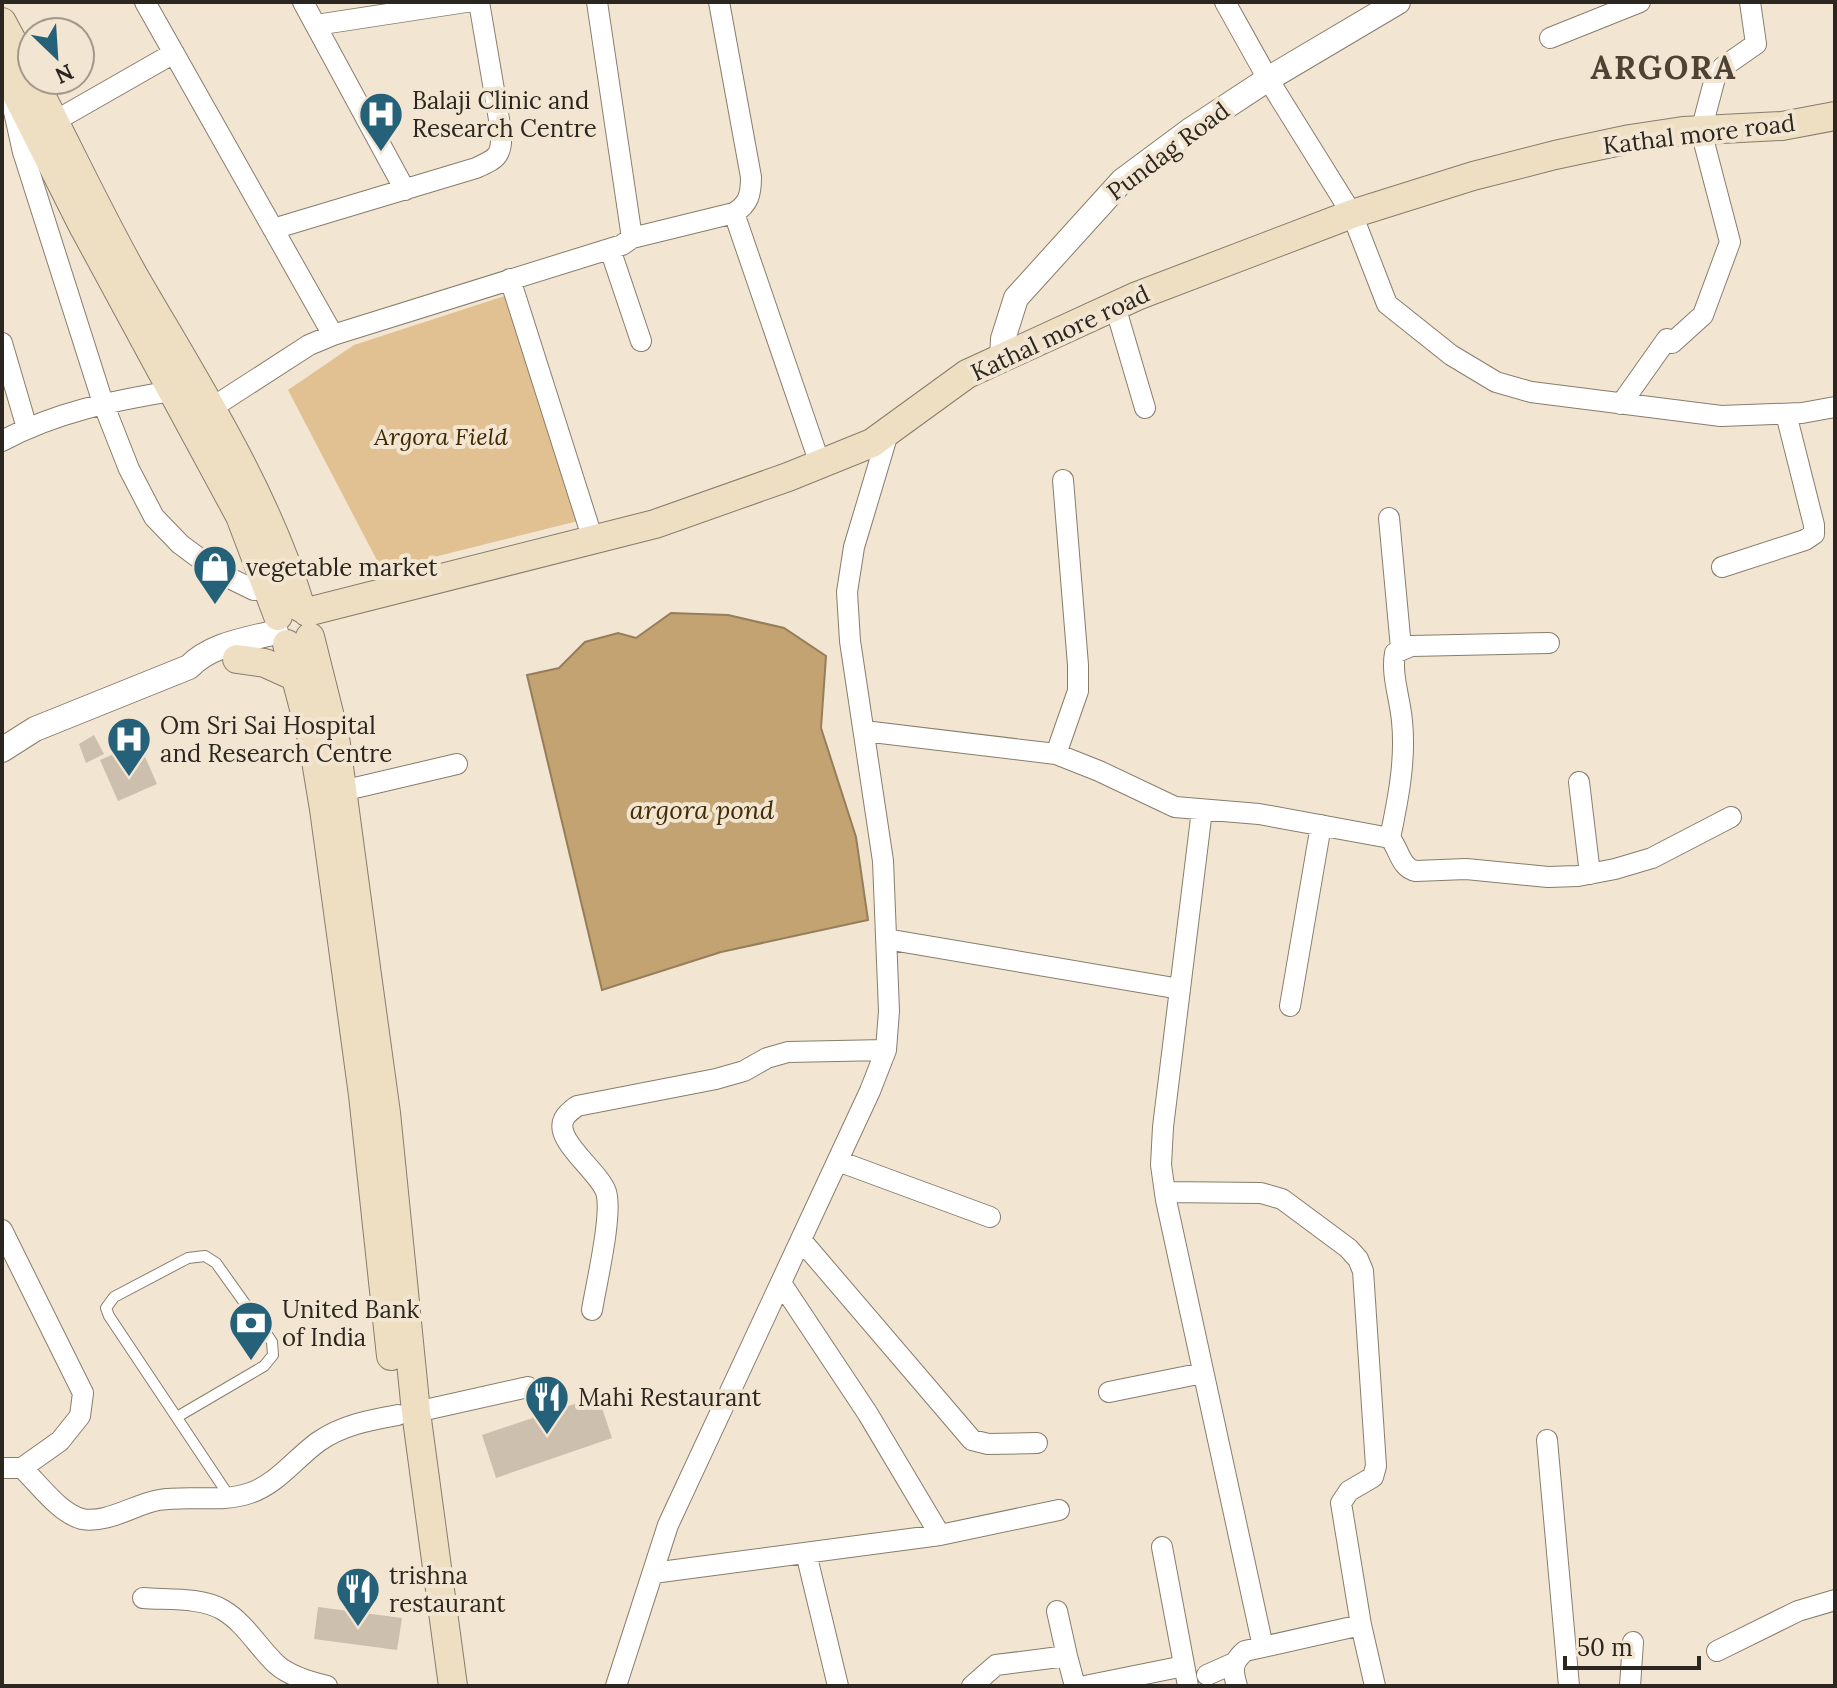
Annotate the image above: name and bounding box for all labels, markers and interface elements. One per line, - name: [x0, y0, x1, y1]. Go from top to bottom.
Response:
- north arrow: [16, 16, 96, 96]
- district label: ARGORA: [1591, 47, 1737, 88]
- text: N: [51, 58, 78, 90]
- place label: Balaji Clinic and Research Centre: [412, 85, 597, 144]
- hospital icon: Balaji Clinic and Research Centre: [357, 90, 405, 153]
- street label: Pundag Road: [1101, 95, 1235, 207]
- street label: Kathal more road: [1601, 107, 1797, 161]
- street label: Kathal more road: [966, 278, 1154, 388]
- park label: Argora Field: [373, 421, 509, 452]
- shop icon: vegetable market: [191, 543, 239, 606]
- place label: vegetable market: [246, 552, 438, 583]
- place label: Om Sri Sai Hospital and Research Centre: [160, 710, 392, 769]
- hospital icon: Om Sri Sai Hospital and Research Centre: [105, 715, 153, 778]
- water label: argora pond: [630, 793, 775, 826]
- place label: United Bank of India: [282, 1294, 419, 1353]
- bank icon: United Bank of India: [227, 1299, 275, 1362]
- restaurant icon: Mahi Restaurant: [523, 1373, 571, 1436]
- place label: Mahi Restaurant: [578, 1382, 762, 1413]
- place label: trishna restaurant: [389, 1560, 506, 1619]
- restaurant icon: trishna restaurant: [334, 1565, 382, 1628]
- scale bar: [1565, 1620, 1699, 1670]
- text: 50 m: [1577, 1632, 1633, 1663]

